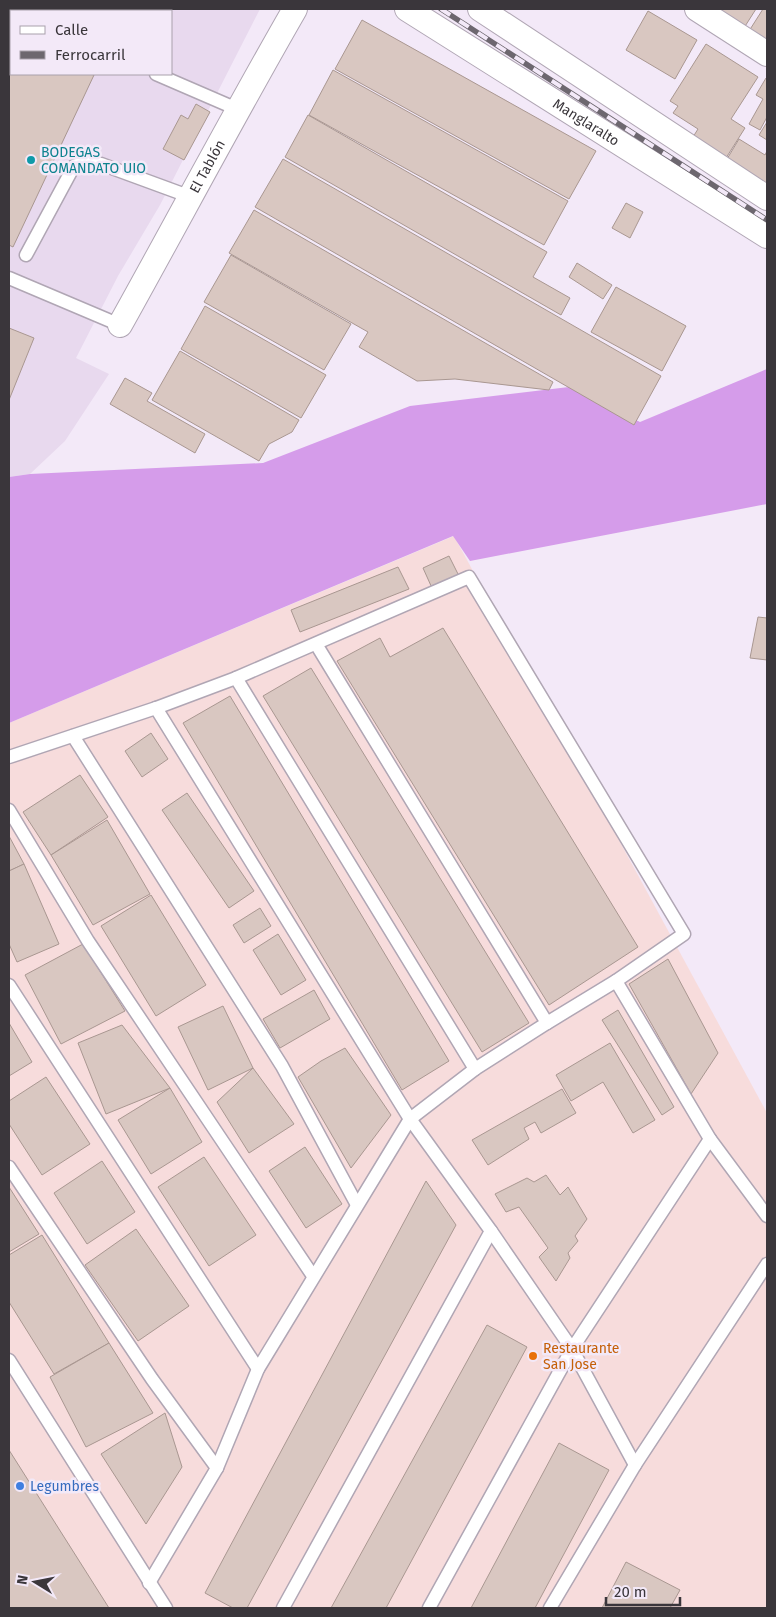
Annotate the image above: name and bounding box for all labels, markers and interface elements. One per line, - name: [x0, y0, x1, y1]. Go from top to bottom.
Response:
- legend: [10, 10, 172, 75]
- text: Calle: [55, 21, 88, 39]
- text: Ferrocarril: [55, 46, 126, 64]
- street label: Manglaralto: [550, 95, 623, 149]
- street label: El Tablón: [186, 137, 229, 196]
- place label: BODEGAS COMANDATO UIO: [41, 144, 146, 177]
- marker: BODEGAS COMANDATO UIO: [25, 154, 37, 166]
- place label: Restaurante San Jose: [543, 1340, 619, 1373]
- marker: Restaurante San Jose: [527, 1350, 539, 1362]
- place label: Legumbres: [30, 1478, 99, 1495]
- marker: Legumbres: [14, 1480, 26, 1492]
- north arrow: [10, 1557, 60, 1607]
- text: N: [14, 1574, 32, 1586]
- scale bar: [606, 1574, 680, 1606]
- text: 20 m: [614, 1583, 647, 1601]

